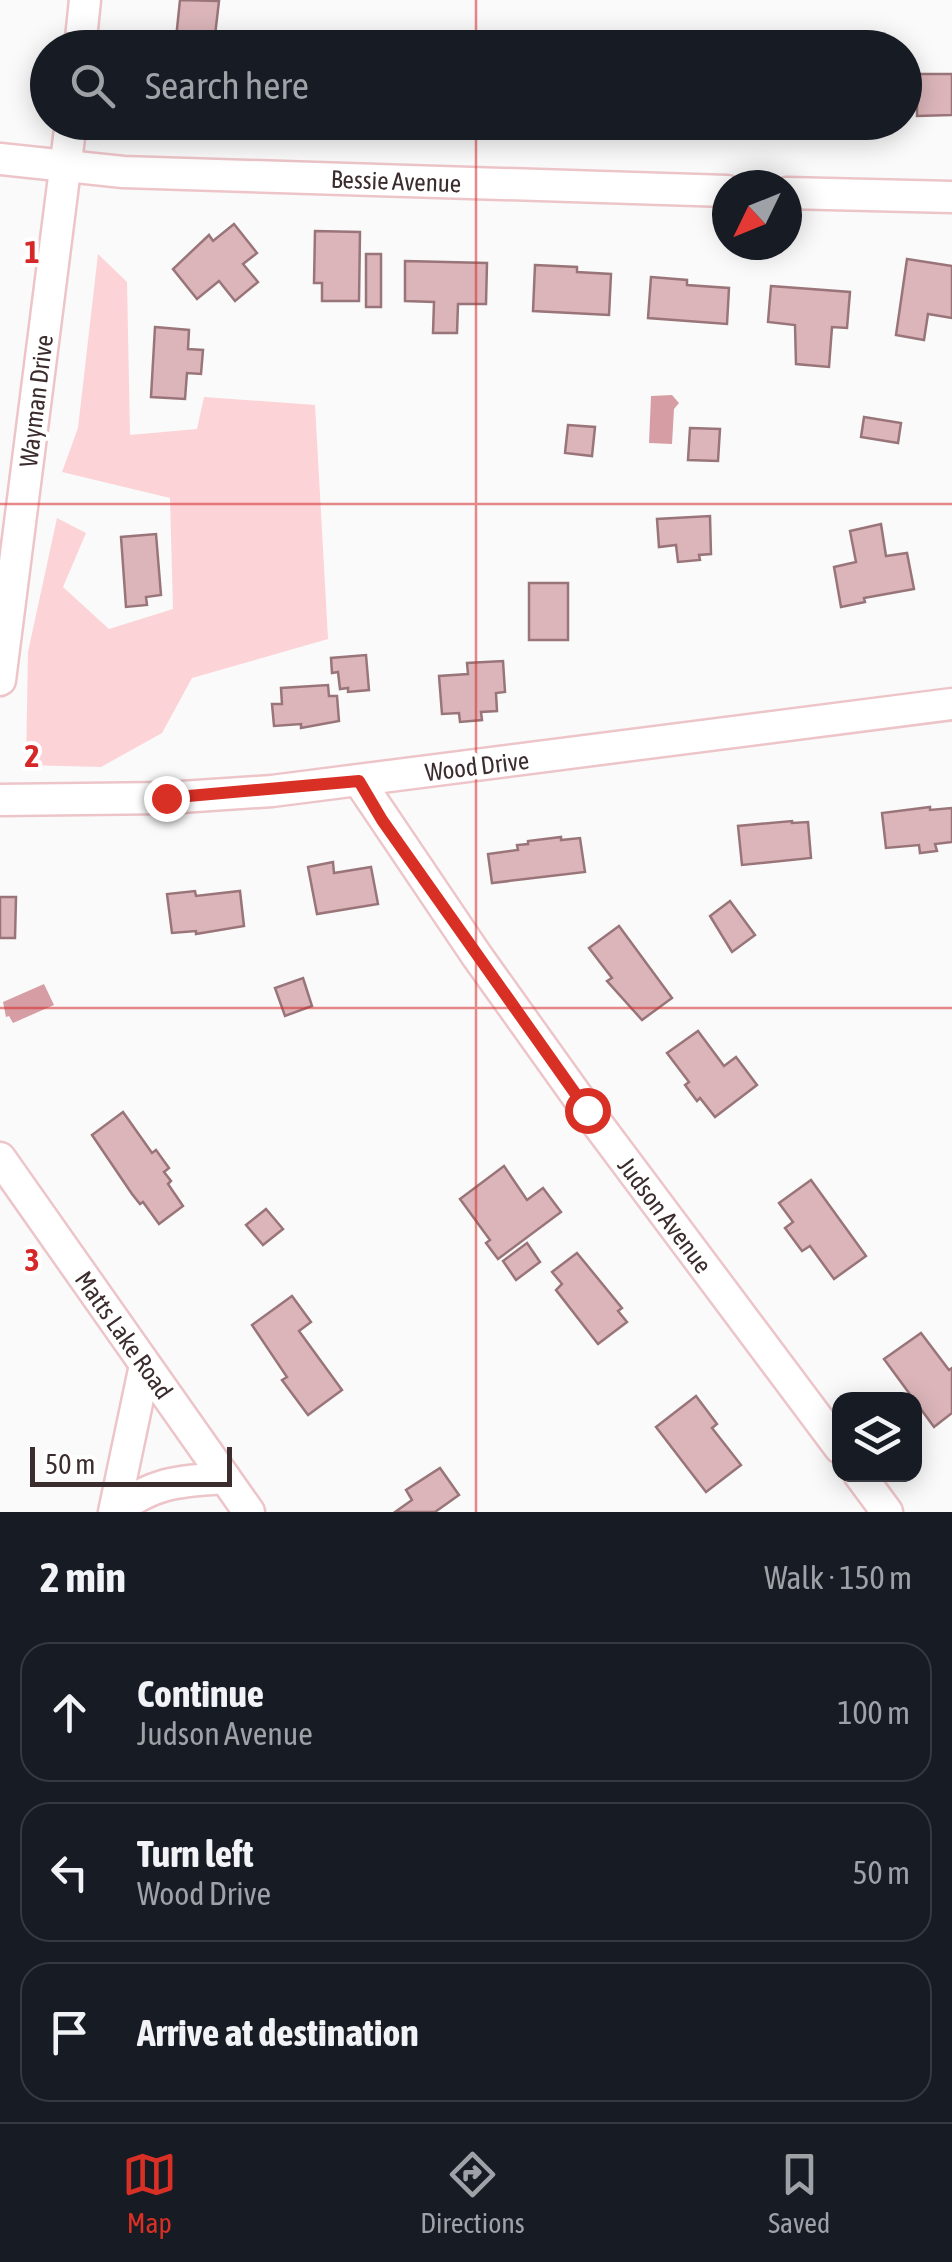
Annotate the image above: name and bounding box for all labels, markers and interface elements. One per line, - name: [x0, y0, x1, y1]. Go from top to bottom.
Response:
- search box: [30, 30, 922, 140]
- icon: search: [65, 58, 120, 113]
- text: Search here: [145, 64, 309, 107]
- street label: Bessie Avenue: [330, 165, 462, 197]
- north arrow: [712, 170, 802, 260]
- text: 1: [24, 233, 40, 270]
- street label: Wayman Drive: [14, 333, 58, 469]
- text: 2: [24, 737, 40, 774]
- street label: Wood Drive: [423, 746, 531, 786]
- route end: [144, 776, 190, 822]
- route start: [565, 1088, 611, 1134]
- street label: Judson Avenue: [613, 1152, 717, 1278]
- text: 3: [24, 1241, 40, 1278]
- street label: Matts Lake Road: [70, 1266, 178, 1404]
- map controls: [832, 1392, 922, 1482]
- button: layers: [832, 1392, 922, 1482]
- scale bar: [30, 1442, 232, 1486]
- text: 50 m: [45, 1448, 95, 1480]
- text: 2 min: [40, 1553, 126, 1601]
- text: Walk · 150 m: [764, 1559, 912, 1596]
- text: Continue: [137, 1672, 264, 1715]
- icon: ahead: [42, 1685, 97, 1740]
- text: 100 m: [837, 1694, 910, 1731]
- text: Judson Avenue: [137, 1715, 313, 1752]
- text: Turn left: [137, 1832, 253, 1875]
- icon: left: [42, 1845, 97, 1900]
- text: 50 m: [852, 1854, 910, 1891]
- text: Wood Drive: [137, 1875, 271, 1912]
- icon: arrive: [42, 2005, 97, 2060]
- text: Arrive at destination: [137, 2011, 419, 2054]
- tab: Map: [122, 2147, 177, 2239]
- tab: Directions: [420, 2147, 525, 2239]
- tab: Saved: [768, 2147, 830, 2239]

